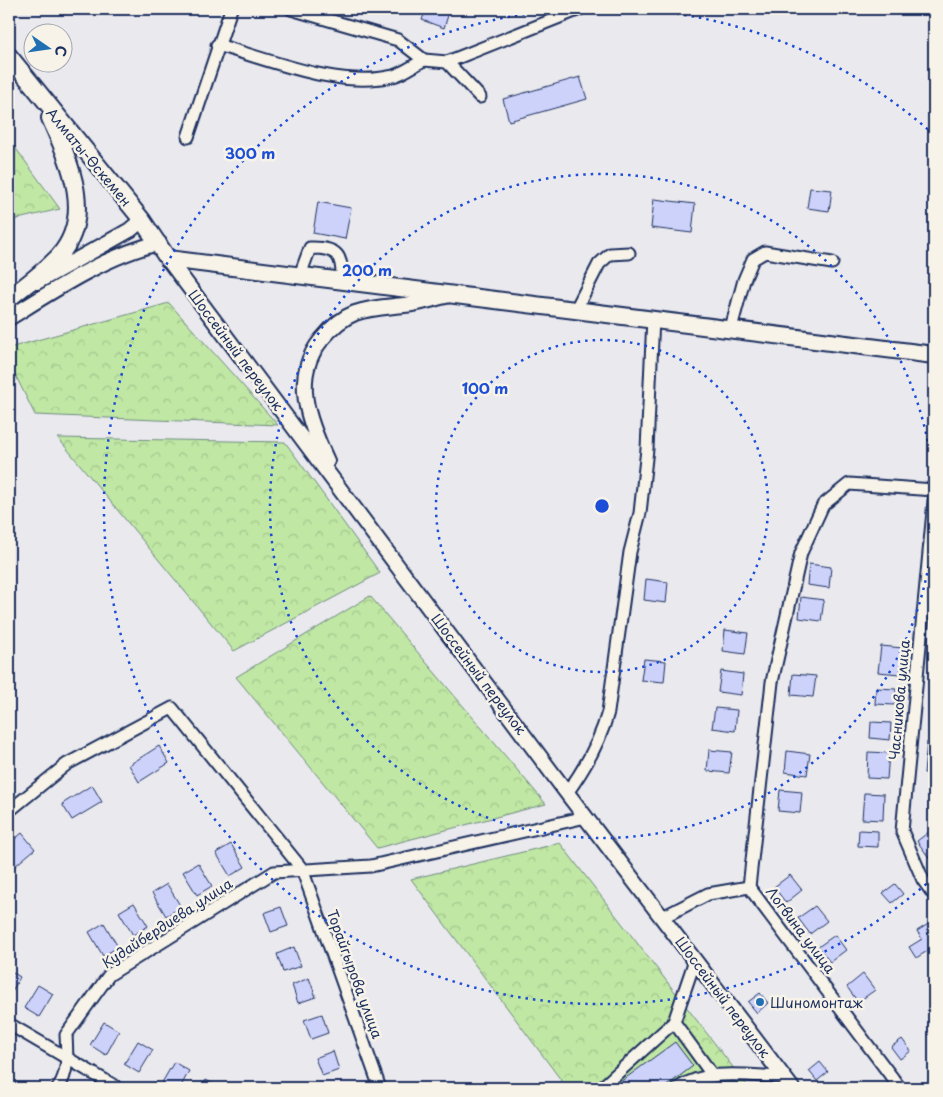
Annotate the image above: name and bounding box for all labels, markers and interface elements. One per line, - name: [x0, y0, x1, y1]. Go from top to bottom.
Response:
- north arrow: [22, 22, 72, 72]
- text: С: [50, 44, 73, 59]
- street label: Алматы-Өскемен: [41, 103, 137, 211]
- text: 300 m: [225, 141, 275, 164]
- text: 200 m: [342, 258, 392, 281]
- street label: Шоссейный переулок: [183, 285, 289, 415]
- text: 100 m: [462, 376, 508, 399]
- centre of rings: [593, 497, 611, 515]
- street label: Шоссейный переулок: [426, 609, 532, 739]
- street label: Часникова улица: [883, 639, 915, 761]
- street label: Кудайбердиева улица: [98, 873, 237, 973]
- street label: Логвина улица: [761, 882, 841, 978]
- street label: Торайгырова улица: [322, 906, 388, 1042]
- street label: Шоссейный переулок: [670, 932, 776, 1062]
- place label: Шиномонтаж: [770, 992, 864, 1013]
- marker: Шиномонтаж: [754, 996, 766, 1008]

